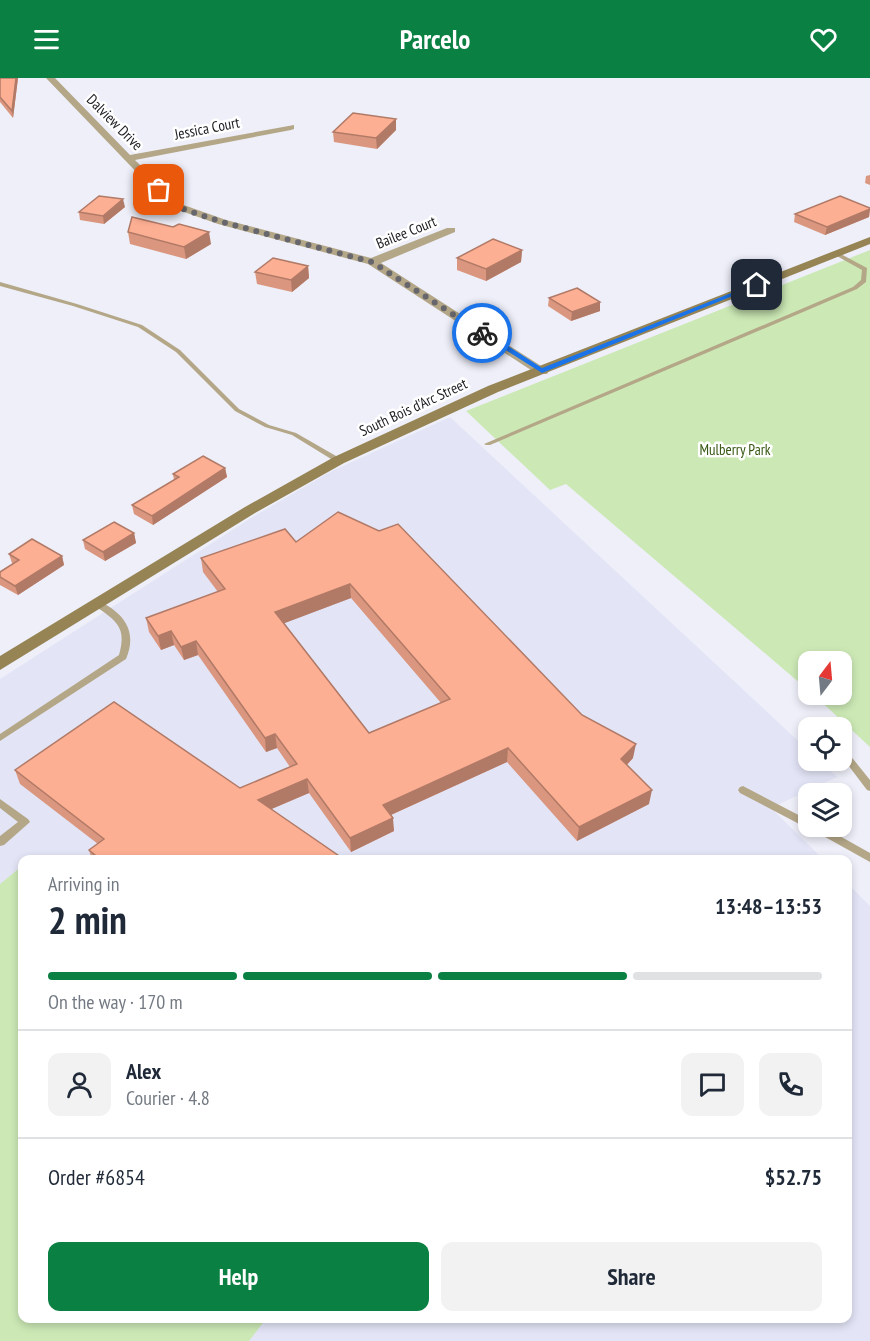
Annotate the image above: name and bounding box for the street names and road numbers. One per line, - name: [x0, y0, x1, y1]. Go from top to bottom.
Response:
- street label: Dalview Drive: [83, 90, 147, 154]
- street label: Jessica Court: [172, 112, 241, 144]
- street label: Bailee Court: [373, 211, 439, 253]
- street label: South Bois d'Arc Street: [356, 374, 470, 440]

